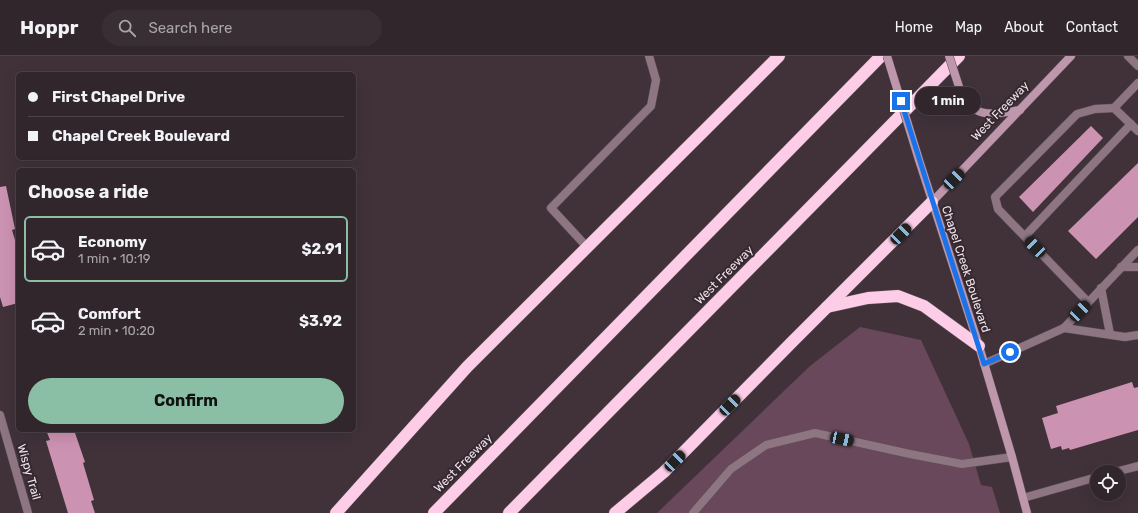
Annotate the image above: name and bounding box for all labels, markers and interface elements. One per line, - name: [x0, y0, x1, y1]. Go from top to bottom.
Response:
- search box: [102, 10, 382, 46]
- text: Hoppr: [20, 16, 78, 39]
- icon: search: [116, 17, 138, 39]
- text: Search here: [148, 19, 233, 37]
- text: Home: [895, 19, 933, 36]
- text: Map: [955, 19, 982, 36]
- text: About: [1004, 19, 1044, 36]
- text: Contact: [1066, 19, 1118, 36]
- street label: West Freeway: [968, 78, 1032, 144]
- callout: 1 min: [915, 87, 981, 115]
- text: First Chapel Drive: [52, 88, 185, 106]
- route end: [892, 92, 910, 110]
- text: 1 min: [931, 93, 965, 108]
- text: Chapel Creek Boulevard: [52, 127, 230, 145]
- car: [941, 166, 967, 192]
- text: Choose a ride: [28, 181, 149, 203]
- street label: Chapel Creek Boulevard: [939, 204, 993, 334]
- car: [888, 221, 914, 247]
- icon: car: [30, 231, 66, 267]
- text: Economy: [78, 233, 147, 251]
- car: [1022, 234, 1048, 260]
- text: $2.91: [302, 240, 342, 258]
- street label: West Freeway: [692, 243, 756, 307]
- text: 1 min · 10:19: [78, 251, 150, 266]
- car: [1067, 298, 1093, 324]
- icon: car: [30, 303, 66, 339]
- text: Comfort: [78, 305, 141, 323]
- text: $3.92: [299, 312, 342, 330]
- text: 2 min · 10:20: [78, 323, 155, 338]
- route start: [1001, 343, 1019, 361]
- button: Confirm: [28, 378, 344, 424]
- car: [717, 392, 743, 418]
- street label: West Freeway: [431, 431, 495, 495]
- car: [829, 431, 855, 447]
- street label: Wispy Trail: [14, 442, 44, 502]
- car: [662, 448, 688, 474]
- map controls: [1090, 465, 1126, 501]
- button: locate: [1090, 465, 1126, 501]

